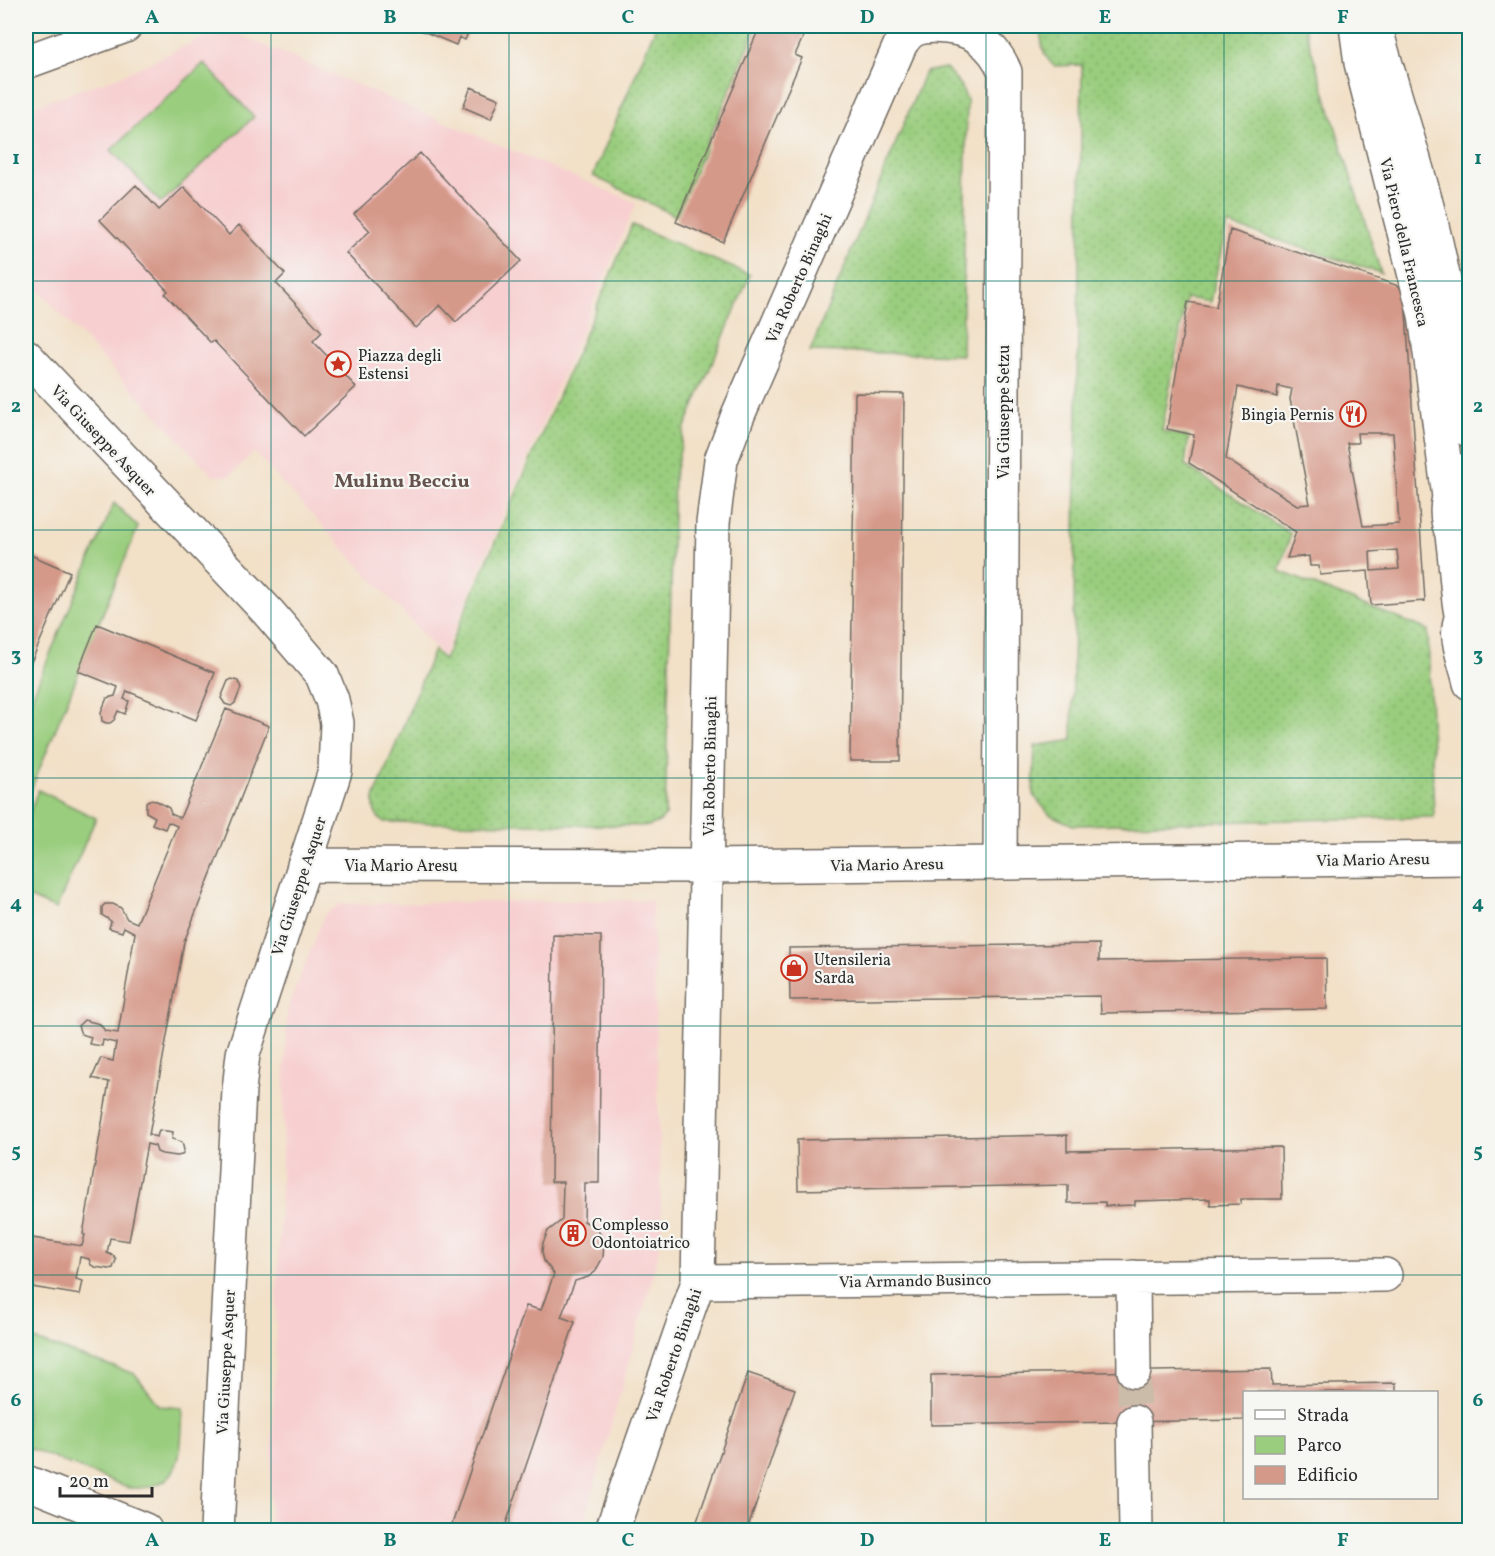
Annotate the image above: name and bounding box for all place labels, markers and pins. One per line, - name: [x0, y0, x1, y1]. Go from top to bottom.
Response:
- place label: Piazza degli Estensi: [358, 346, 442, 386]
- place icon: Piazza degli Estensi: [323, 349, 353, 379]
- restaurant icon: Bingia Pernis: [1338, 399, 1368, 429]
- place label: Bingia Pernis: [1241, 405, 1334, 427]
- place label: Utensileria Sarda: [814, 950, 891, 990]
- shop icon: Utensileria Sarda: [779, 953, 809, 983]
- place label: Complesso Odontoiatrico: [592, 1215, 690, 1255]
- building icon: Complesso Odontoiatrico: [558, 1218, 588, 1248]

